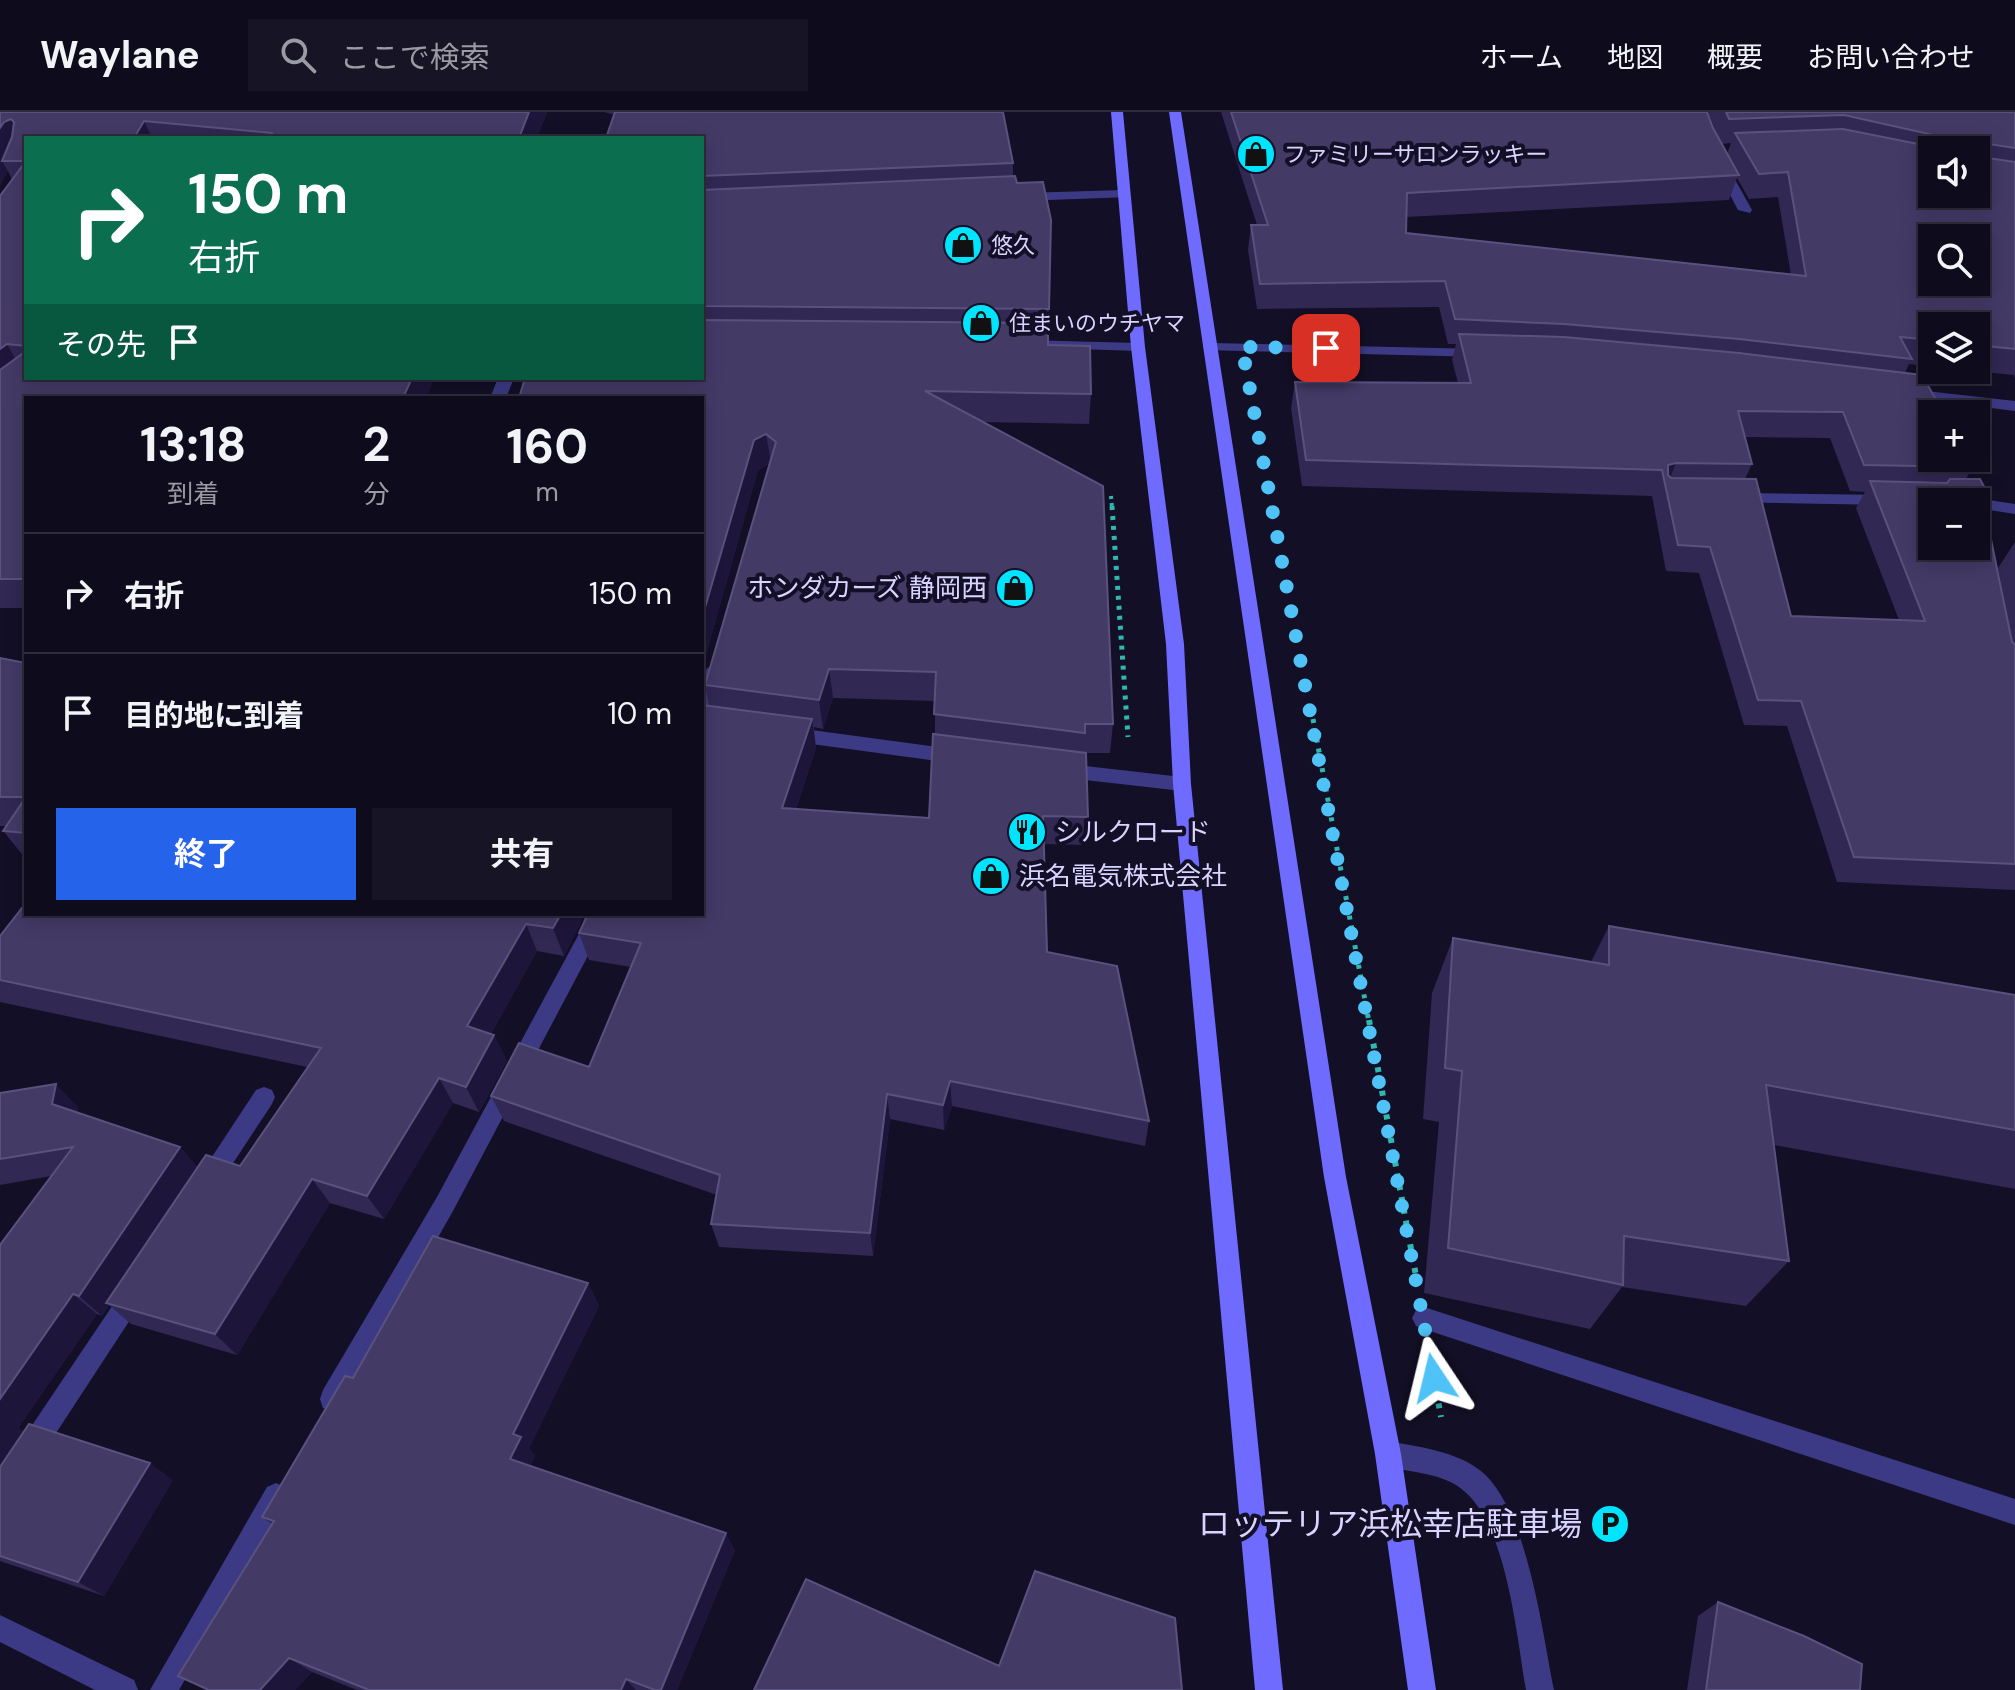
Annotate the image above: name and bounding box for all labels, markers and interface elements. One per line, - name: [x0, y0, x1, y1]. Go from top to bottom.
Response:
- search box: [248, 19, 808, 91]
- text: Waylane: [40, 30, 200, 80]
- icon: search: [276, 33, 320, 77]
- text: ここで検索: [340, 38, 490, 77]
- text: ホーム: [1480, 39, 1563, 76]
- text: 地図: [1607, 39, 1663, 76]
- text: 概要: [1707, 39, 1763, 76]
- text: お問い合わせ: [1807, 39, 1975, 76]
- shop icon: ファミリーサロンラッキー: [1235, 133, 1277, 175]
- map controls: [1918, 136, 1990, 560]
- button: sound: [1918, 136, 1990, 208]
- place label: ファミリーサロンラッキー: [1284, 140, 1548, 169]
- text: 150 m: [188, 157, 349, 230]
- icon: right: [56, 168, 160, 272]
- shop icon: 悠久: [942, 224, 984, 266]
- button: search: [1918, 224, 1990, 296]
- place label: 悠久: [991, 231, 1035, 260]
- text: 右折: [188, 234, 260, 281]
- shop icon: 住まいのウチヤマ: [960, 302, 1002, 344]
- place label: 住まいのウチヤマ: [1009, 309, 1185, 338]
- button: layers: [1918, 312, 1990, 384]
- pin: [1292, 314, 1360, 382]
- icon: arrive: [162, 320, 206, 364]
- text: その先: [56, 325, 146, 364]
- icon: arrive: [1304, 326, 1348, 370]
- button: +: [1918, 400, 1990, 472]
- text: 13:18: [140, 413, 247, 476]
- text: 2: [363, 413, 390, 476]
- text: 160: [506, 415, 588, 478]
- text: m: [536, 475, 559, 509]
- text: 到着: [167, 477, 219, 511]
- text: 分: [363, 477, 389, 511]
- button: −: [1918, 488, 1990, 560]
- shop icon: ホンダカーズ 静岡西: [994, 567, 1036, 609]
- icon: right: [56, 571, 100, 615]
- place label: ホンダカーズ 静岡西: [747, 571, 987, 605]
- text: 150 m: [589, 574, 672, 613]
- text: 右折: [124, 576, 184, 615]
- icon: arrive: [56, 691, 100, 735]
- text: 10 m: [607, 694, 672, 733]
- text: 目的地に到着: [124, 696, 304, 735]
- button: 終了: [56, 808, 356, 900]
- button: 共有: [372, 808, 672, 900]
- restaurant icon: シルクロード: [1006, 811, 1048, 853]
- place label: シルクロード: [1055, 815, 1211, 849]
- shop icon: 浜名電気株式会社: [970, 855, 1012, 897]
- place label: 浜名電気株式会社: [1019, 859, 1227, 893]
- position arrow: [1392, 1336, 1476, 1420]
- place label: ロッテリア浜松幸店駐車場: [1198, 1503, 1582, 1545]
- parking icon: ロッテリア浜松幸店駐車場: [1589, 1503, 1631, 1545]

